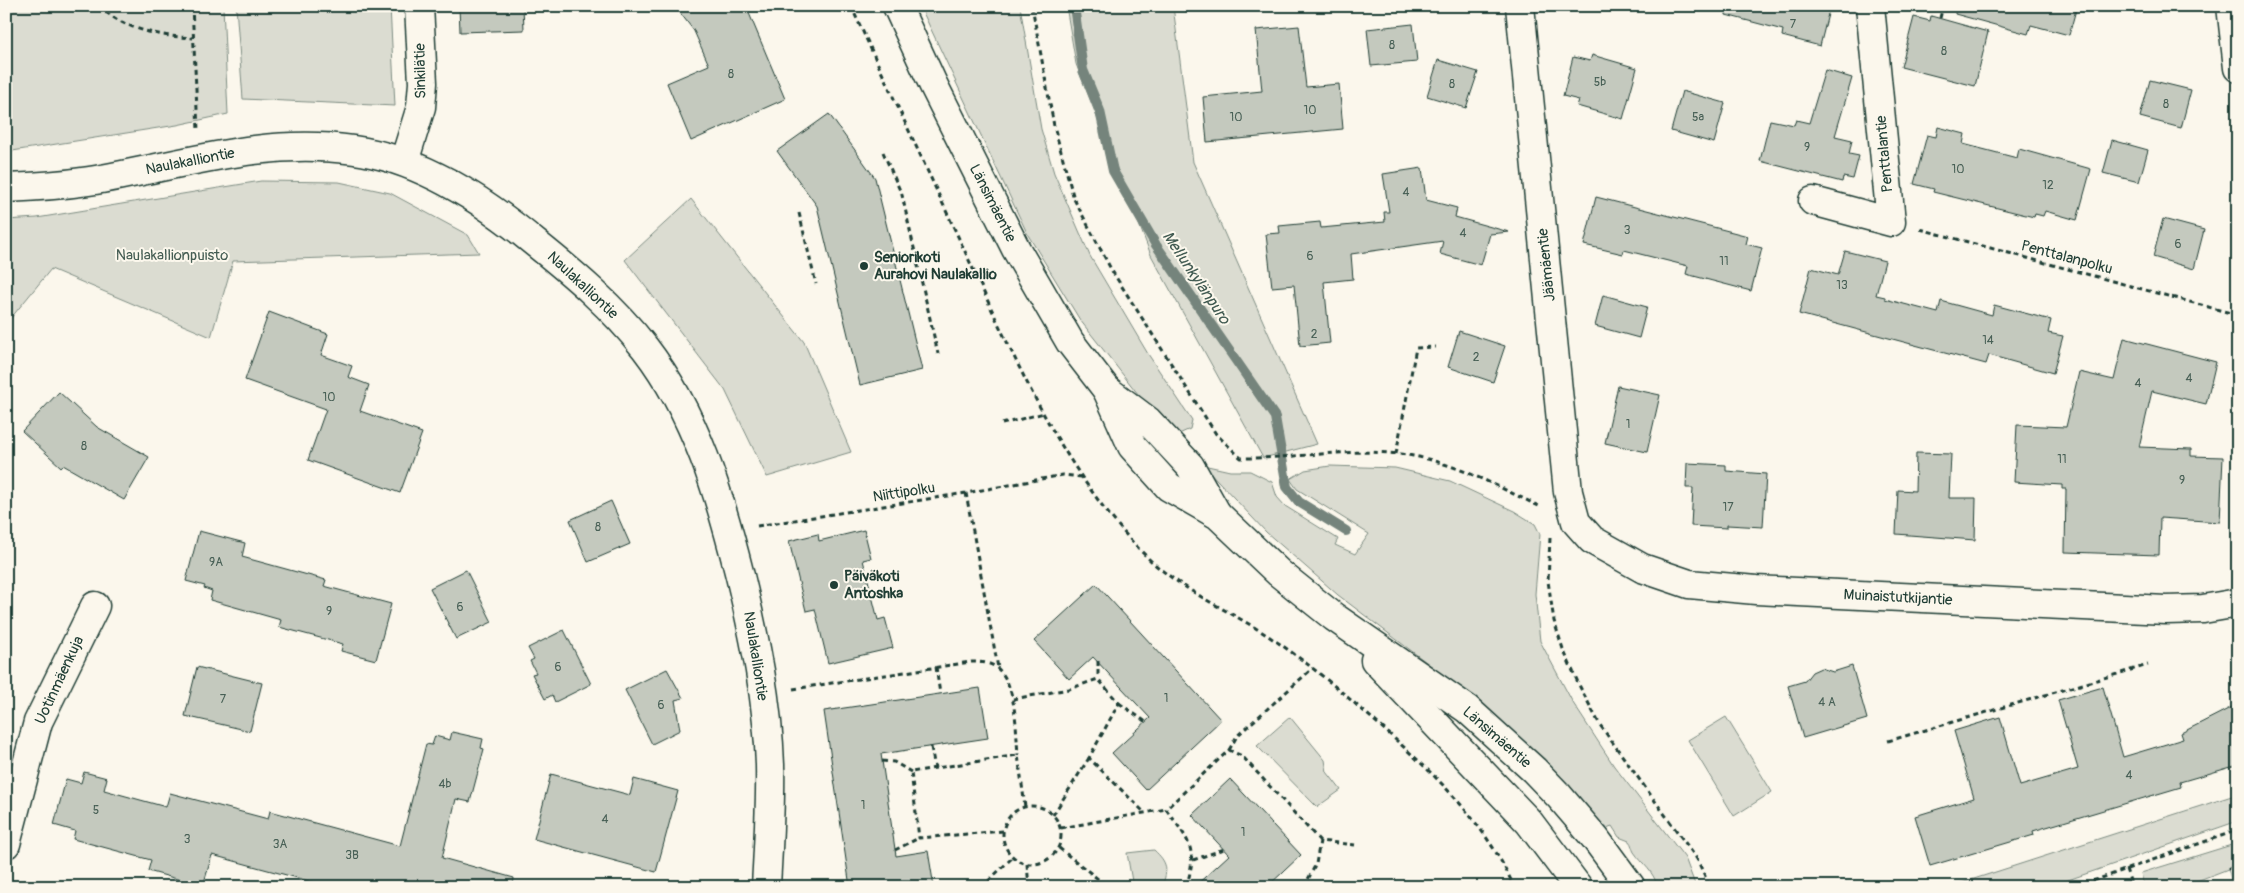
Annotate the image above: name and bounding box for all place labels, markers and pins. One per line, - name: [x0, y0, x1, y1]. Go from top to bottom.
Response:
- place label: Seniorikoti Aurahovi Naulakallio: [874, 248, 997, 284]
- marker: Seniorikoti Aurahovi Naulakallio: [858, 260, 870, 272]
- place label: Päiväkoti Antoshka: [844, 567, 903, 603]
- marker: Päiväkoti Antoshka: [828, 579, 840, 591]

